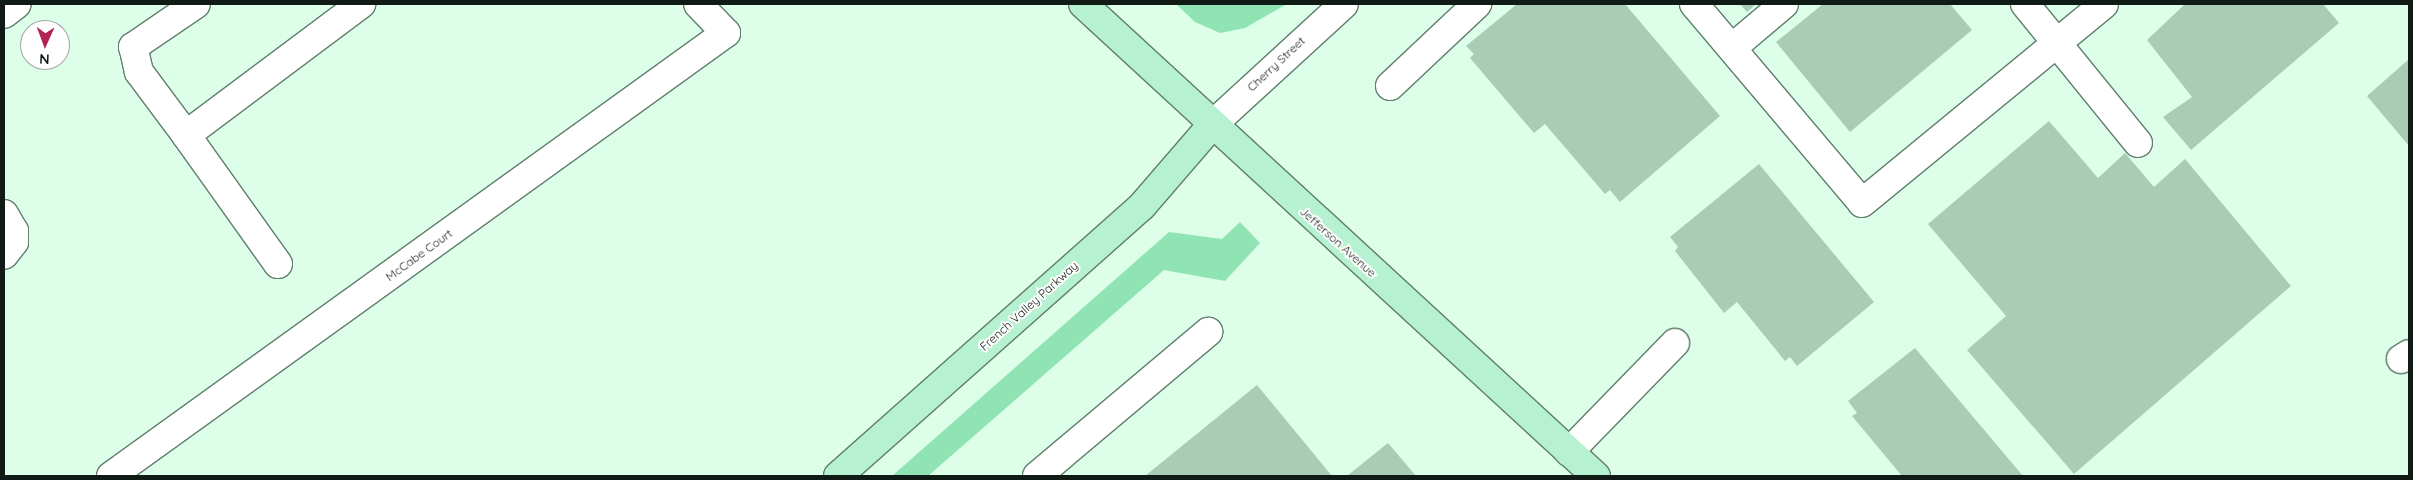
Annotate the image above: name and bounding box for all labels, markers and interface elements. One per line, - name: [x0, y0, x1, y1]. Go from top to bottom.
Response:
- north arrow: [20, 20, 70, 70]
- street label: Cherry Street: [1244, 34, 1308, 94]
- text: N: [39, 50, 50, 68]
- street label: Jefferson Avenue: [1297, 204, 1379, 280]
- street label: McCabe Court: [383, 226, 455, 284]
- street label: French Valley Parkway: [977, 258, 1081, 354]

